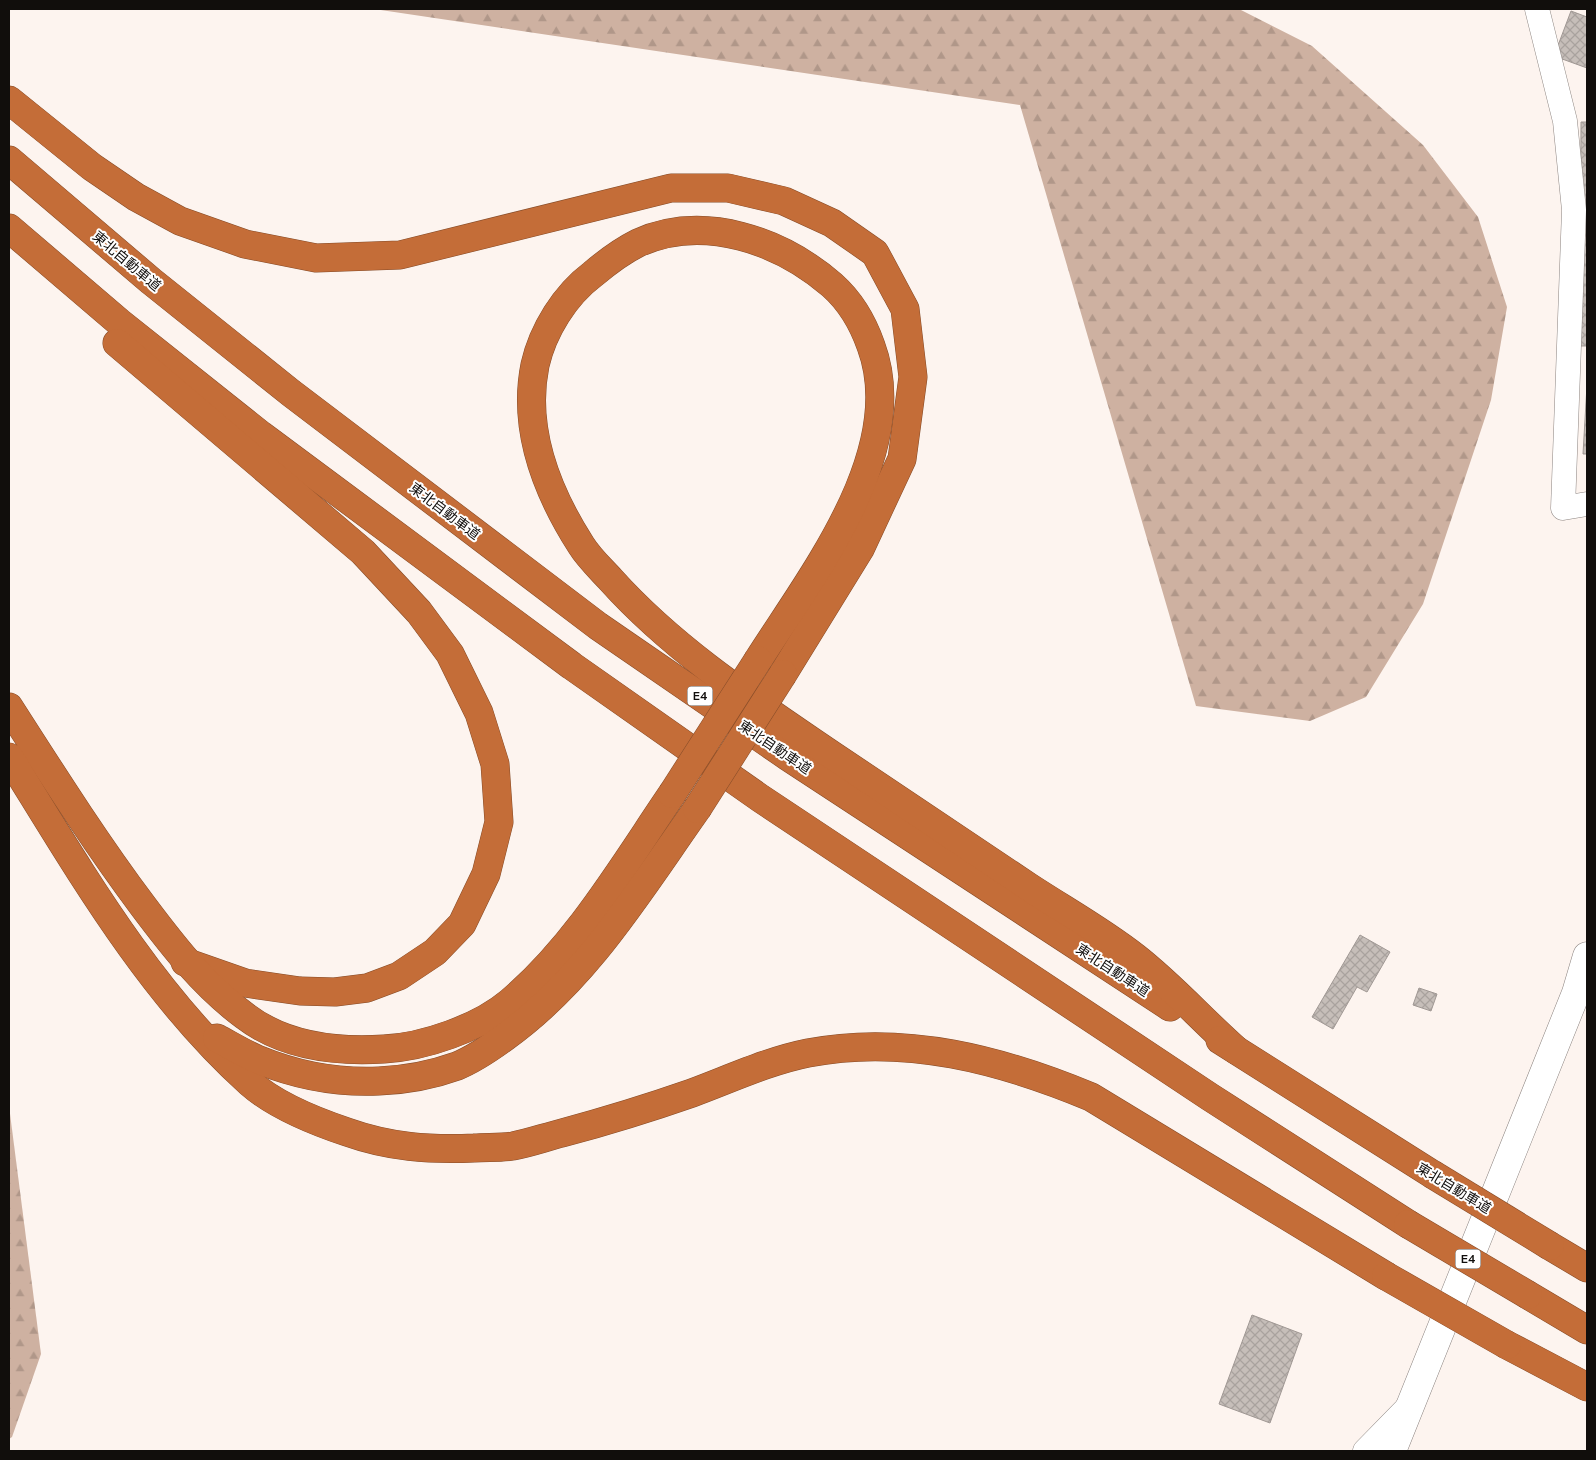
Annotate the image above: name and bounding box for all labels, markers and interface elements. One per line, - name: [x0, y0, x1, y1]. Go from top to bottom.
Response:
- street label: 東北自動車道: [89, 227, 165, 295]
- street label: 東北自動車道: [406, 479, 484, 543]
- road number: E4: [688, 686, 712, 706]
- street label: 東北自動車道: [735, 716, 815, 778]
- street label: 東北自動車道: [1073, 940, 1153, 1000]
- street label: 東北自動車道: [1413, 1159, 1495, 1217]
- road number: E4: [1456, 1250, 1480, 1268]

